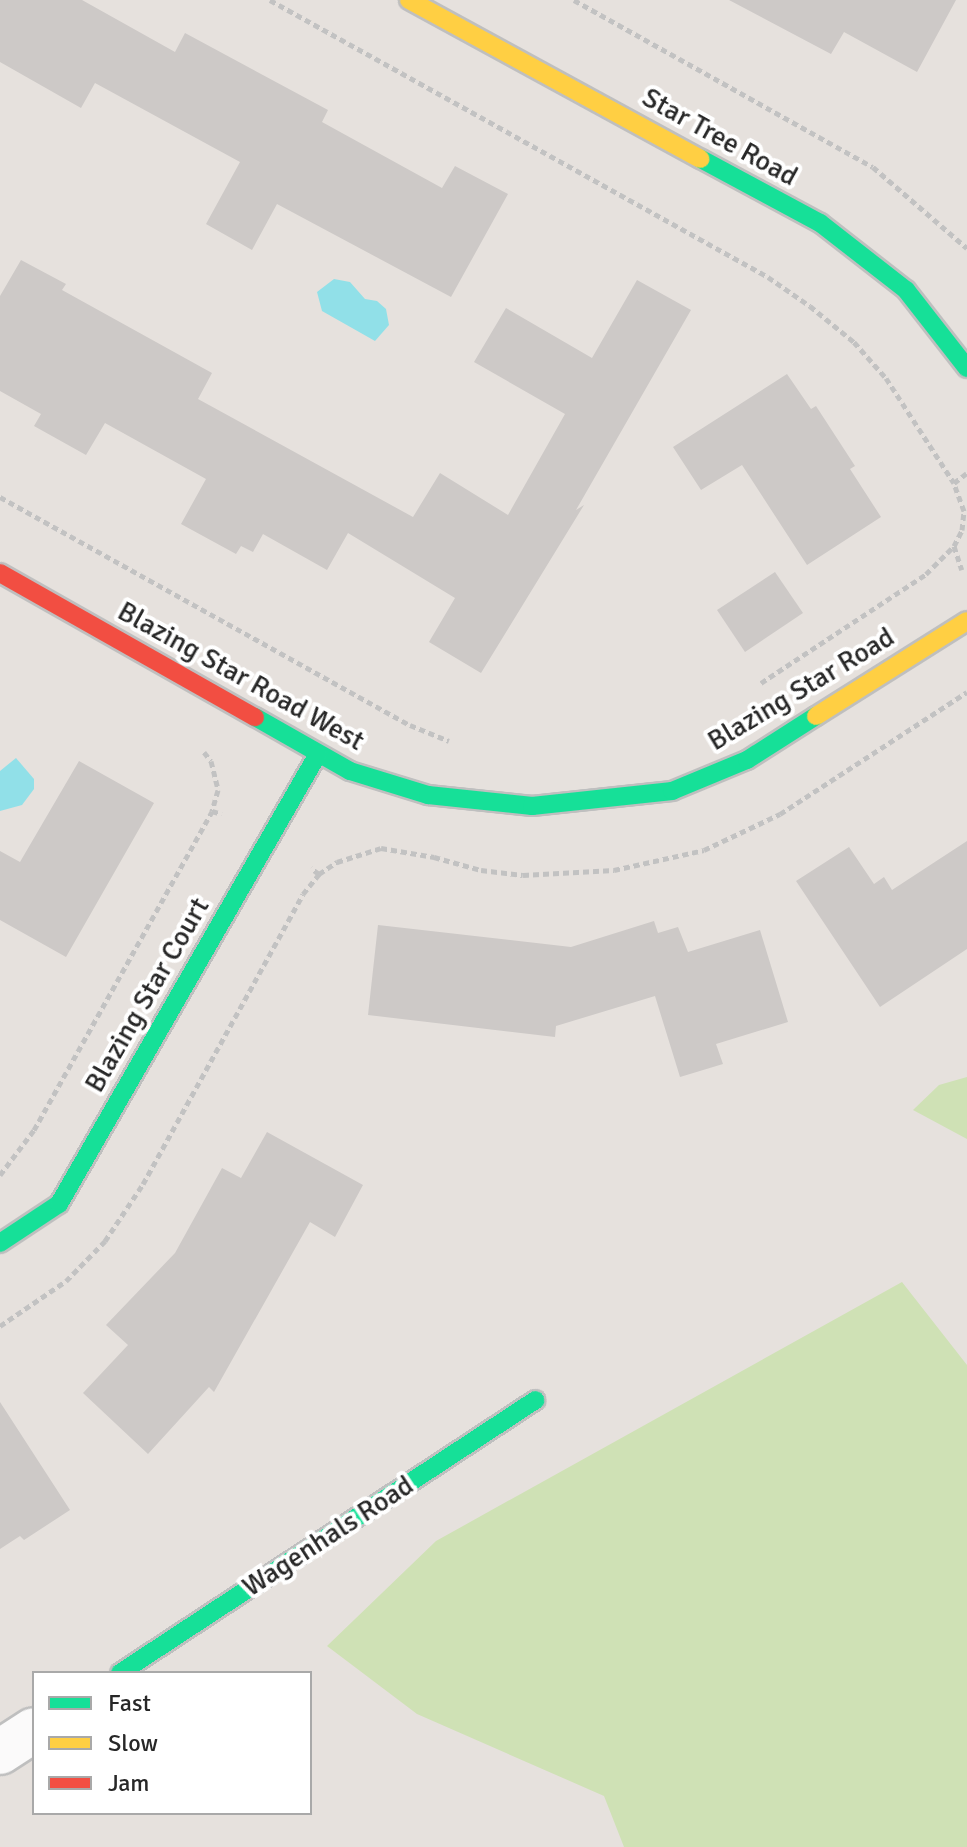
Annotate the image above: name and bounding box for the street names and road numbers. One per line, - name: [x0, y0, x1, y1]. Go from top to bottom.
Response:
- street label: Star Tree Road: [636, 81, 804, 193]
- street label: Blazing Star Road West: [112, 594, 370, 758]
- street label: Blazing Star Road: [702, 620, 900, 758]
- street label: Blazing Star Court: [78, 892, 216, 1098]
- street label: Wagenhals Road: [236, 1468, 420, 1604]

